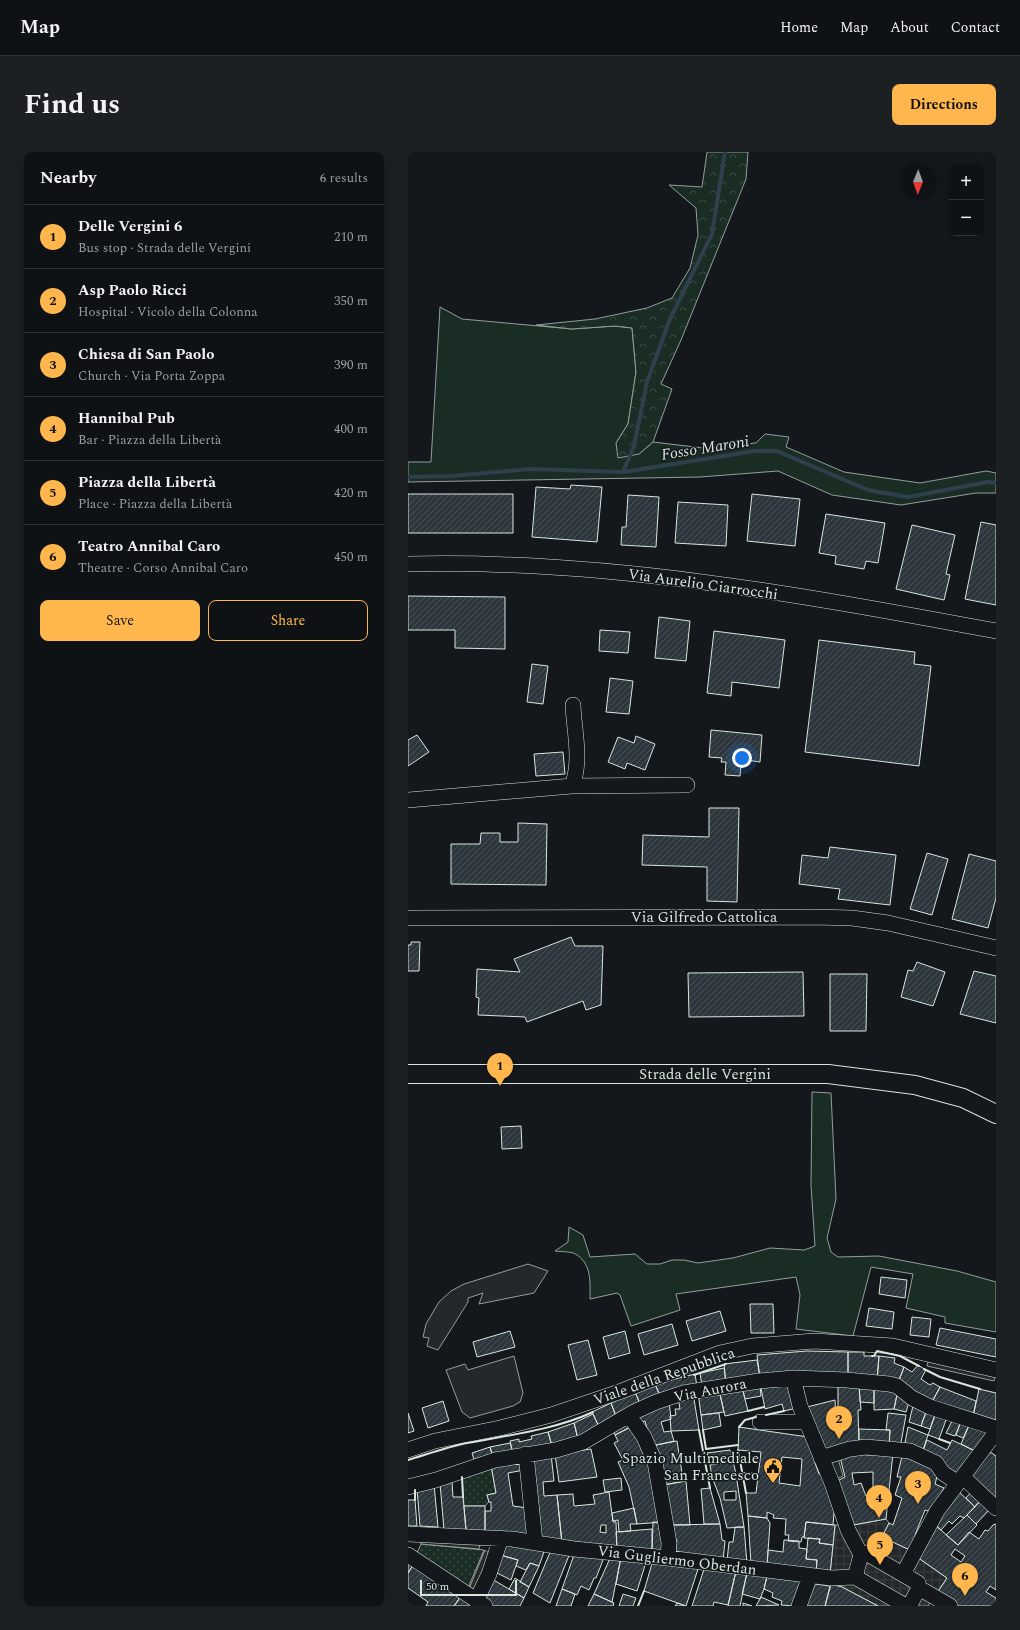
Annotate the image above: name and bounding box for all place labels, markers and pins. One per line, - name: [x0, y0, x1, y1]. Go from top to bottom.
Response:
- pin: 1: [487, 1053, 513, 1086]
- pin: 2: [826, 1406, 852, 1439]
- place label: Spazio Multimediale San Francesco: [622, 1447, 759, 1487]
- public building icon: Spazio Multimediale San Francesco: [762, 1456, 784, 1484]
- pin: 3: [905, 1471, 931, 1504]
- pin: 4: [866, 1485, 892, 1518]
- pin: 5: [867, 1532, 893, 1565]
- pin: 6: [952, 1563, 978, 1596]

